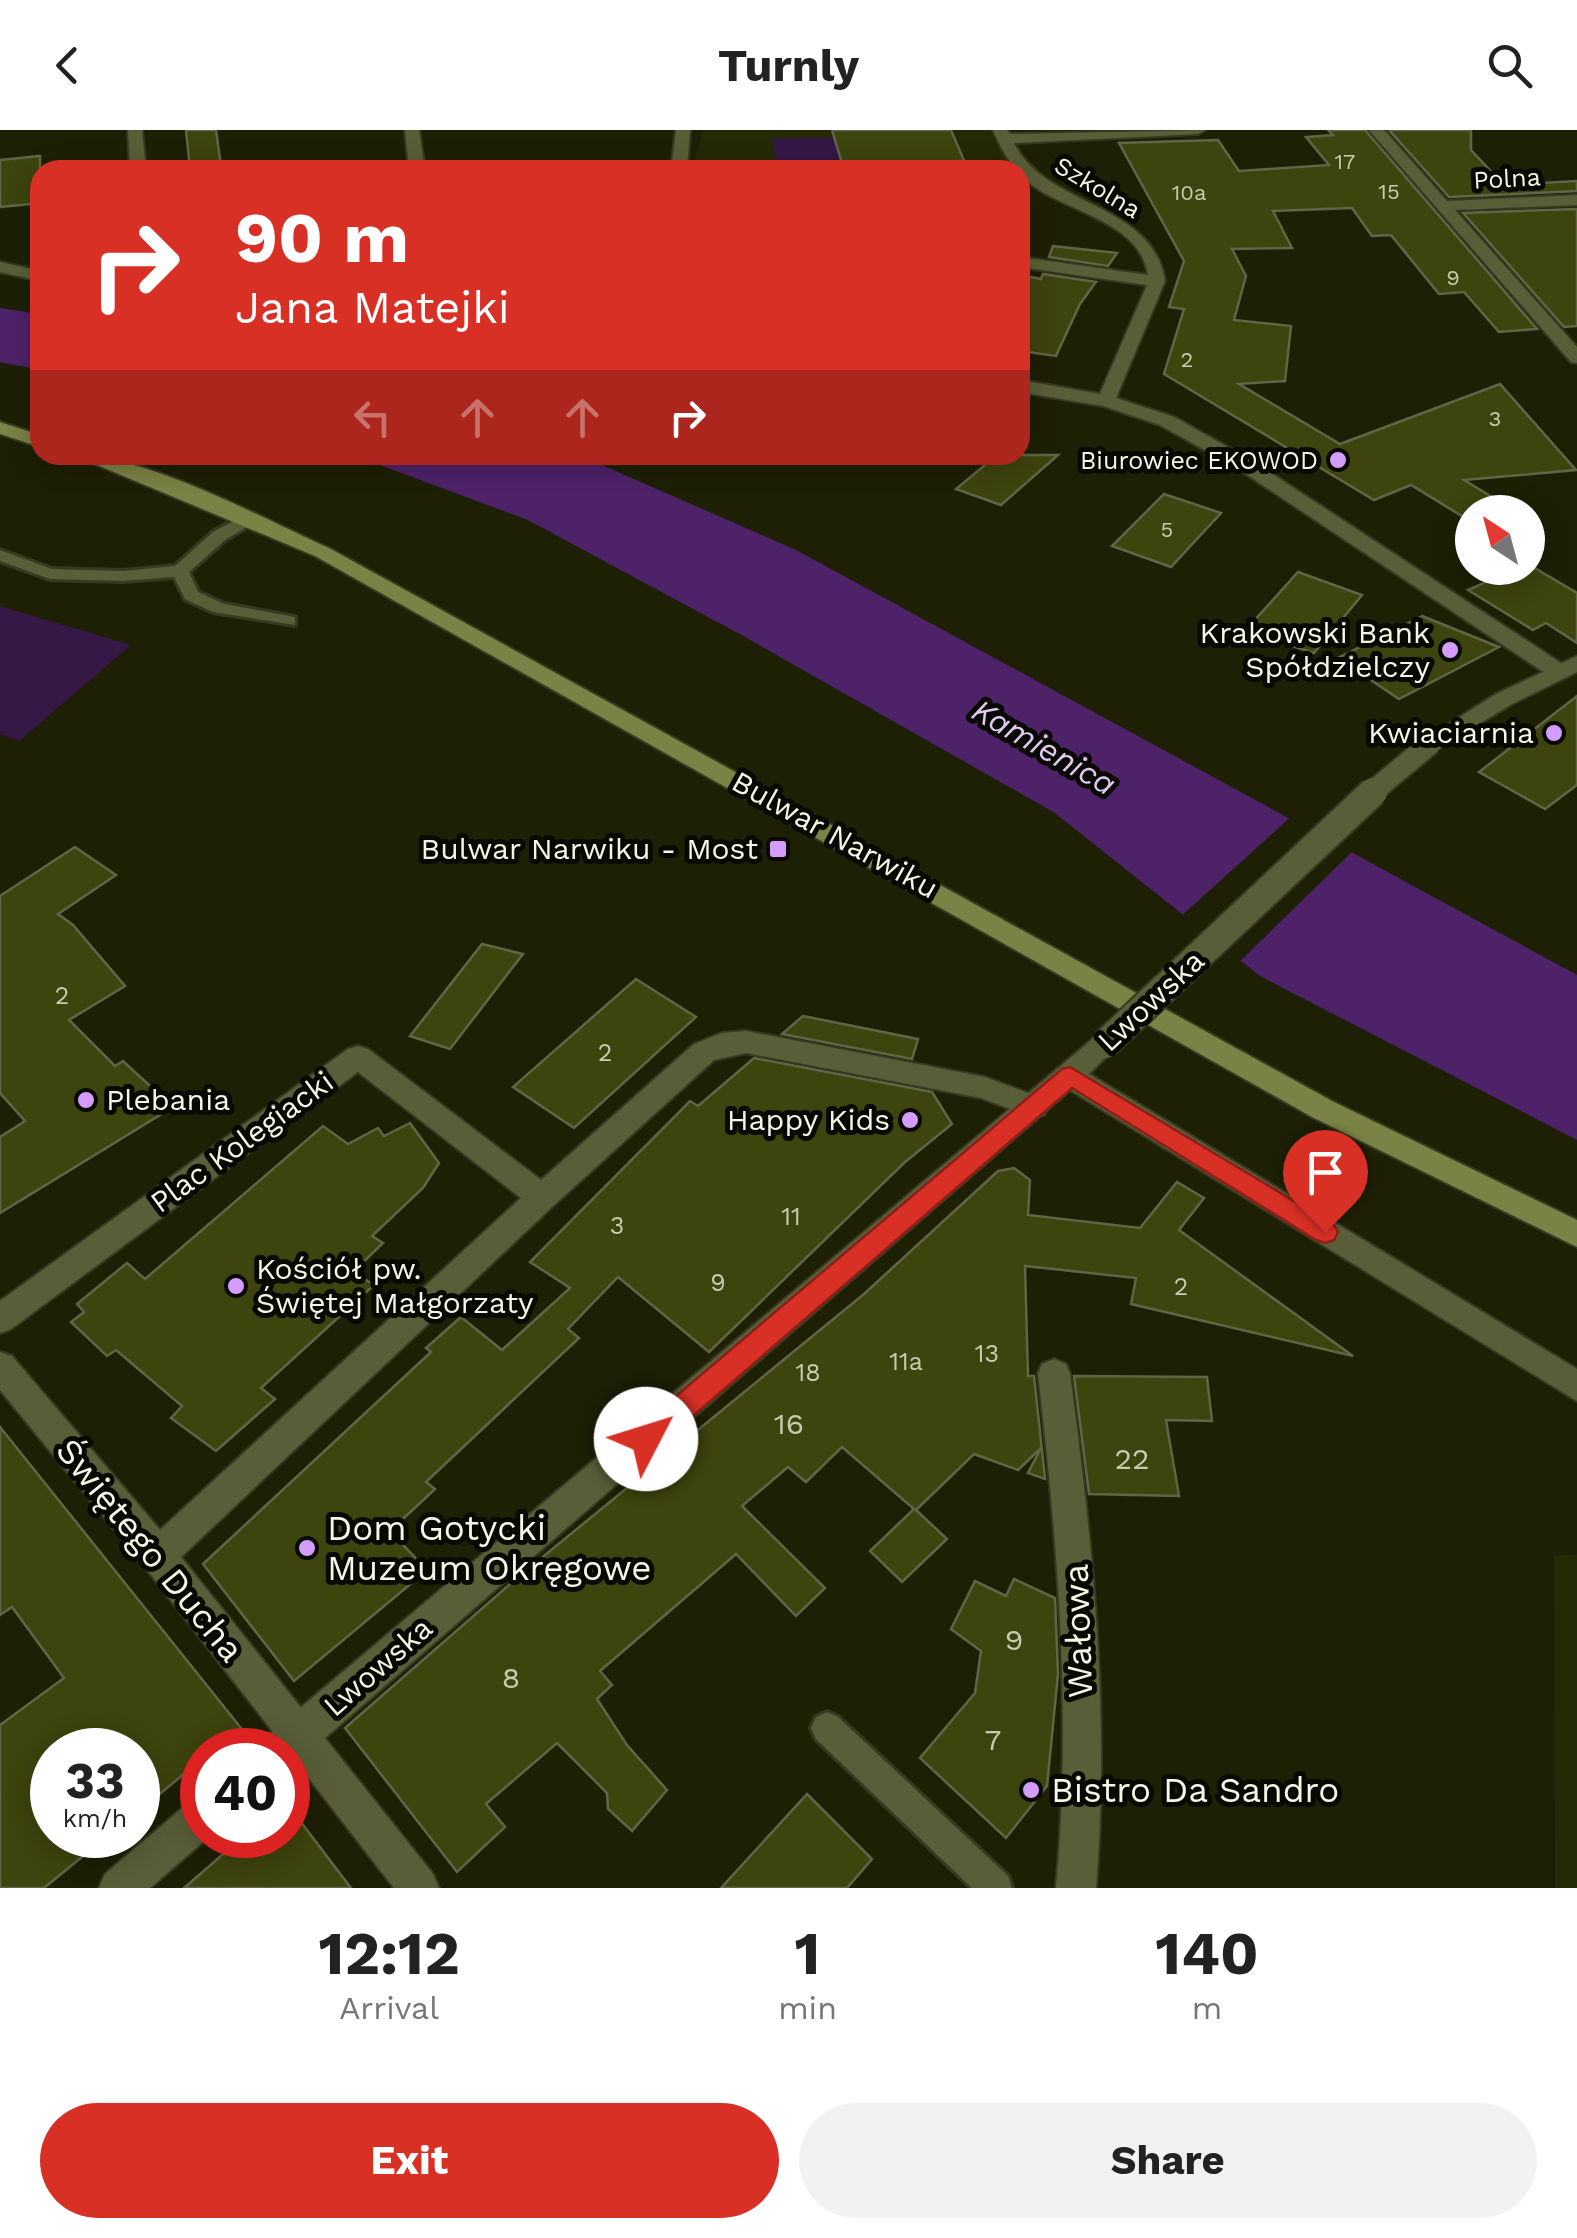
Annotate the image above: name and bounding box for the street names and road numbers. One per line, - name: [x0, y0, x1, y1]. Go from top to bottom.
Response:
- street label: Szkolna: [1049, 150, 1146, 224]
- street label: Polna: [1473, 162, 1541, 195]
- street label: Bulwar Narwiku: [726, 764, 944, 906]
- street label: Lwowska: [1090, 943, 1211, 1058]
- street label: Plac Kolegiacki: [144, 1064, 340, 1220]
- street label: Świętego Ducha: [47, 1430, 253, 1670]
- street label: Wałowa: [1055, 1563, 1101, 1699]
- street label: Lwowska: [316, 1610, 439, 1723]

